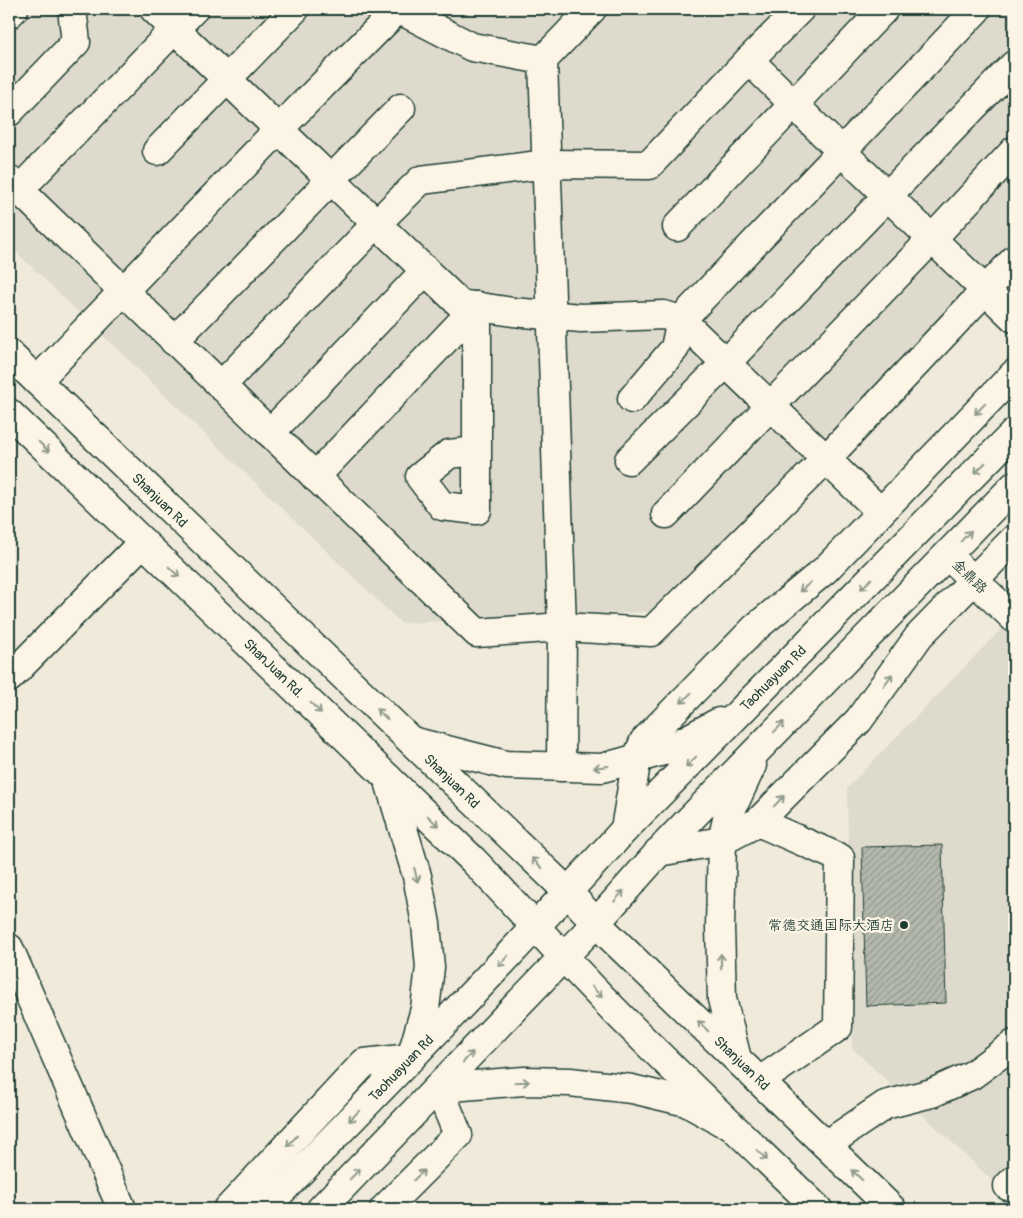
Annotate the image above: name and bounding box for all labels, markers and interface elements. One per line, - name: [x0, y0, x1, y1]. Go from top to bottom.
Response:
- one-way arrow: [974, 403, 987, 415]
- one-way arrow: [38, 441, 50, 453]
- one-way arrow: [974, 462, 986, 474]
- street label: Shanjuan Rd: [128, 470, 191, 531]
- one-way arrow: [960, 529, 972, 542]
- street label: 金鼎路: [949, 556, 991, 597]
- one-way arrow: [167, 566, 180, 578]
- one-way arrow: [860, 577, 872, 590]
- one-way arrow: [799, 581, 812, 592]
- street label: ShanJuan Rd.: [240, 635, 307, 701]
- street label: Taohuayuan Rd: [737, 642, 810, 715]
- one-way arrow: [882, 674, 893, 687]
- one-way arrow: [680, 692, 693, 704]
- one-way arrow: [310, 702, 322, 715]
- one-way arrow: [376, 708, 389, 720]
- one-way arrow: [773, 721, 785, 733]
- street label: Shanjuan Rd: [420, 751, 483, 812]
- one-way arrow: [685, 756, 697, 768]
- one-way arrow: [593, 762, 609, 772]
- one-way arrow: [773, 795, 785, 807]
- one-way arrow: [427, 815, 439, 827]
- one-way arrow: [531, 857, 543, 869]
- one-way arrow: [412, 866, 421, 882]
- one-way arrow: [614, 889, 625, 902]
- place label: 常德交通国际大酒店: [768, 917, 894, 934]
- marker: 常德交通国际大酒店: [898, 919, 910, 931]
- one-way arrow: [716, 953, 726, 970]
- one-way arrow: [497, 955, 509, 967]
- one-way arrow: [590, 986, 602, 998]
- one-way arrow: [697, 1020, 709, 1032]
- street label: Taohuayuan Rd: [365, 1031, 437, 1105]
- street label: Shanjuan Rd: [710, 1033, 773, 1094]
- one-way arrow: [462, 1051, 474, 1063]
- one-way arrow: [514, 1077, 530, 1086]
- one-way arrow: [348, 1110, 360, 1123]
- one-way arrow: [286, 1134, 298, 1147]
- one-way arrow: [756, 1149, 769, 1161]
- one-way arrow: [349, 1168, 361, 1180]
- one-way arrow: [412, 1169, 425, 1181]
- one-way arrow: [851, 1169, 864, 1181]

